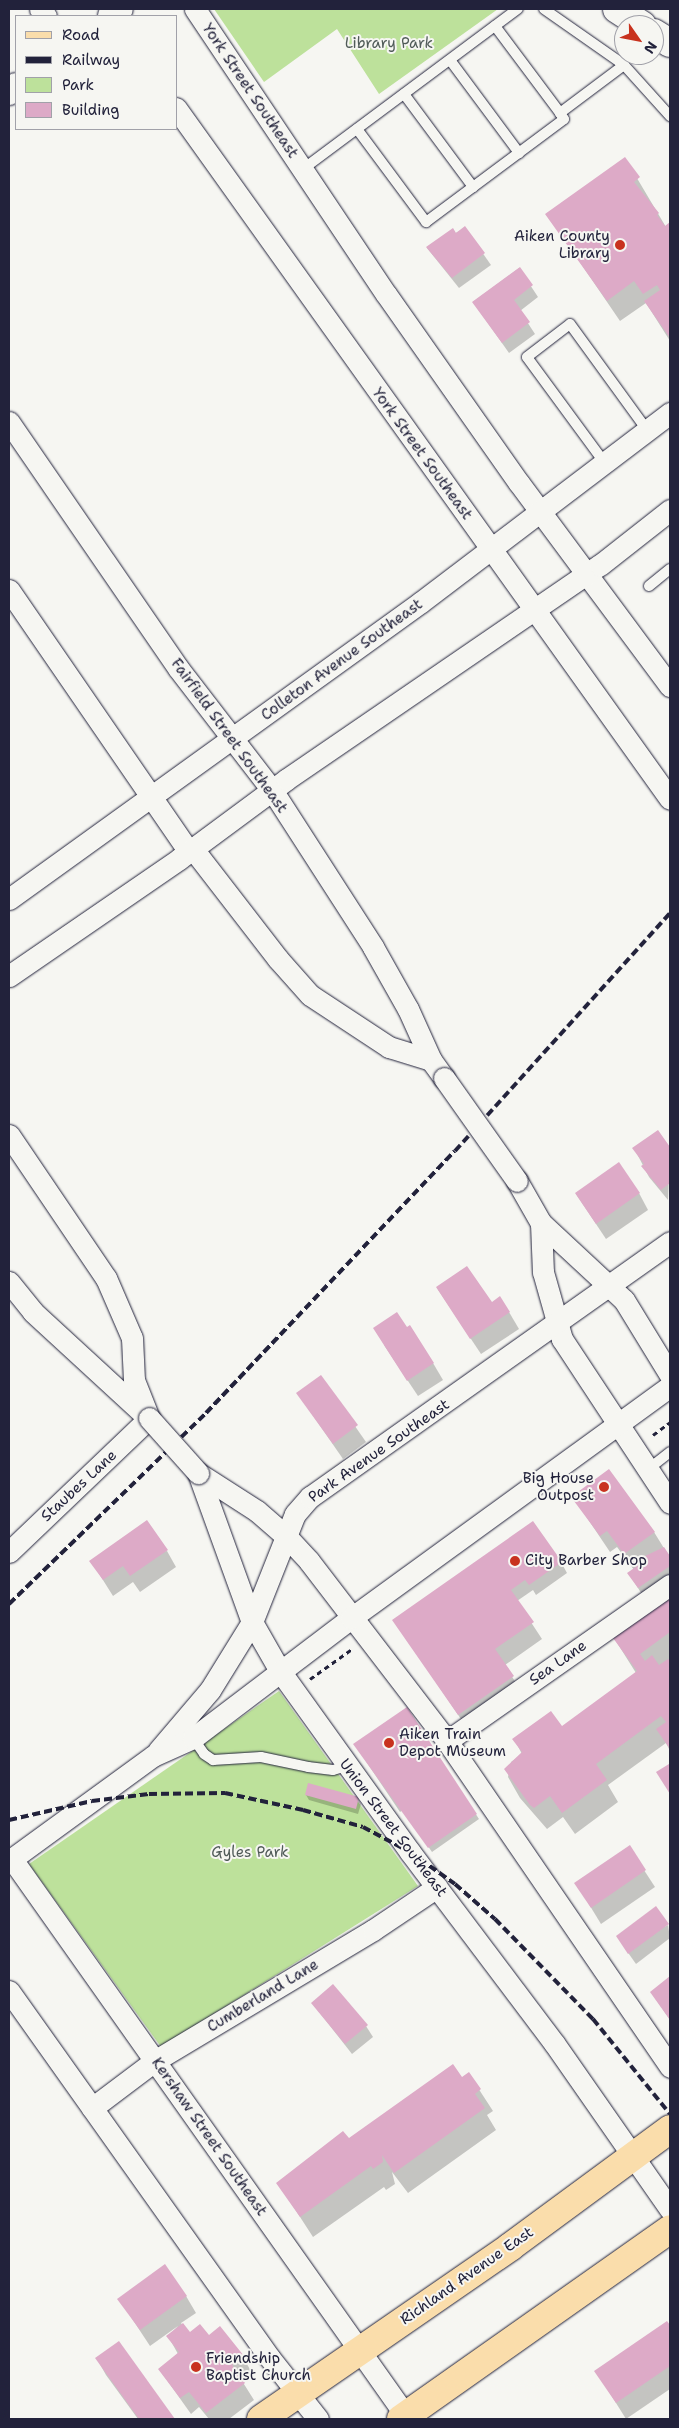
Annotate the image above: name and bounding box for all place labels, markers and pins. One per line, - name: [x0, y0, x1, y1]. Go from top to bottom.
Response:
- place label: Aiken County Library: [514, 227, 610, 262]
- marker: Aiken County Library: [614, 239, 626, 251]
- place label: Big House Outpost: [523, 1469, 594, 1504]
- marker: Big House Outpost: [598, 1481, 610, 1493]
- place label: City Barber Shop: [525, 1552, 647, 1570]
- marker: City Barber Shop: [509, 1555, 521, 1567]
- place label: Aiken Train Depot Museum: [399, 1725, 506, 1760]
- marker: Aiken Train Depot Museum: [383, 1737, 395, 1749]
- place label: Friendship Baptist Church: [206, 2349, 311, 2384]
- marker: Friendship Baptist Church: [190, 2361, 202, 2373]

